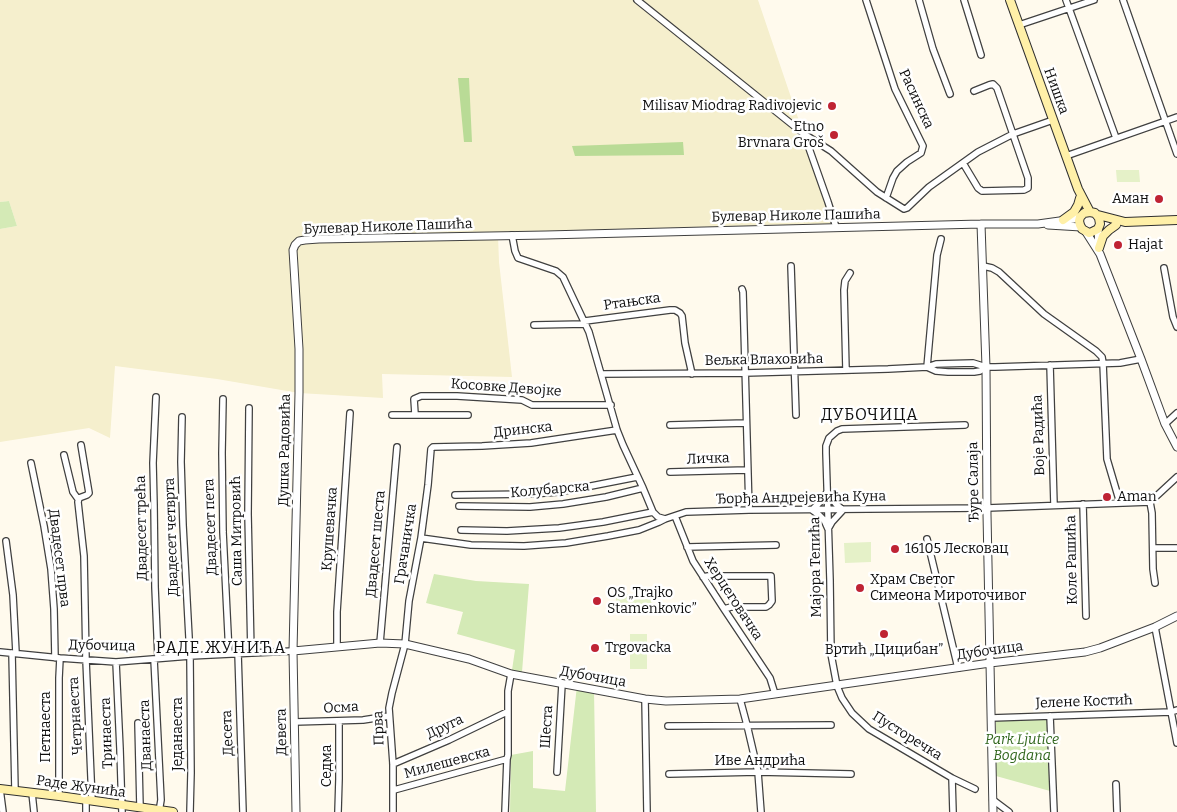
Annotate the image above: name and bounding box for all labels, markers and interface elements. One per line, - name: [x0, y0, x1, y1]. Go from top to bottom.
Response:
- street label: Нишка: [1040, 65, 1072, 117]
- street label: Расинска: [895, 67, 937, 131]
- place label: Milisav Miodrag Radivojevic: [642, 98, 822, 114]
- marker: Milisav Miodrag Radivojevic: [826, 100, 838, 112]
- place label: Etno Brvnara Groš: [738, 119, 824, 152]
- marker: Etno Brvnara Groš: [828, 129, 840, 141]
- place label: Аман: [1112, 191, 1149, 207]
- marker: Аман: [1153, 193, 1165, 205]
- street label: Булевар Николе Пашића: [711, 206, 881, 226]
- street label: Булевар Николе Пашића: [303, 216, 473, 238]
- place label: Hajat: [1128, 237, 1163, 253]
- marker: Hajat: [1112, 239, 1124, 251]
- street label: Ртањска: [603, 290, 661, 314]
- street label: Вељка Влаховића: [705, 351, 823, 369]
- street label: Косовке Девојке: [450, 376, 562, 400]
- street label: Душка Радовића: [276, 393, 294, 507]
- street label: Воје Радића: [1029, 394, 1049, 476]
- district label: ДУБОЧИЦА: [820, 406, 920, 426]
- street label: Дринска: [493, 419, 553, 441]
- street label: Ђуре Салаја: [965, 441, 983, 523]
- street label: Личка: [686, 450, 730, 468]
- street label: Двадесет трећа: [133, 475, 151, 581]
- street label: Саша Митровић: [228, 476, 246, 586]
- street label: Двадесет четврта: [162, 477, 182, 597]
- street label: Двадесет пета: [201, 478, 221, 576]
- street label: Колубарска: [510, 478, 590, 502]
- street label: Крушевачка: [319, 487, 341, 571]
- street label: Ђорђа Андрејевића Куна: [716, 488, 886, 508]
- place label: Aman: [1117, 489, 1157, 505]
- street label: Двадесет шеста: [363, 490, 389, 598]
- marker: Aman: [1101, 491, 1113, 503]
- street label: Грачаничка: [391, 503, 421, 585]
- street label: Двадесет прва: [45, 508, 73, 608]
- street label: Коле Рашића: [1063, 515, 1081, 605]
- street label: Мајора Тепића: [807, 516, 825, 618]
- place label: 16105 Лесковац: [905, 541, 1009, 557]
- marker: 16105 Лесковац: [889, 543, 901, 555]
- street label: Херцеговачка: [700, 555, 766, 643]
- place label: Храм Светог Симеона Мироточивог: [870, 572, 1026, 604]
- marker: Храм Светог Симеона Мироточивог: [854, 582, 866, 594]
- place label: OS „Trajko Stamenkovic”: [607, 585, 697, 618]
- marker: OS „Trajko Stamenkovic”: [591, 595, 603, 607]
- marker: Вртић „Цицибан”: [878, 628, 890, 640]
- street label: Дубочица: [68, 637, 136, 655]
- street label: Дубочица: [956, 638, 1024, 664]
- district label: РАДЕ ЖУНИЋА: [154, 639, 288, 659]
- place label: Trgovacka: [605, 640, 671, 656]
- marker: Trgovacka: [589, 642, 601, 654]
- place label: Вртић „Цицибан”: [825, 642, 943, 658]
- street label: Дубочица: [559, 663, 627, 691]
- street label: Четрнаеста: [66, 676, 86, 756]
- street label: Петнаеста: [38, 691, 54, 763]
- street label: Јелене Костић: [1035, 692, 1133, 712]
- street label: Тринаеста: [97, 697, 117, 769]
- street label: Једанаеста: [170, 697, 186, 771]
- street label: Дванаеста: [136, 699, 156, 771]
- street label: Осма: [323, 699, 359, 717]
- street label: Шеста: [537, 705, 557, 749]
- street label: Девета: [273, 708, 291, 756]
- street label: Пусторечка: [869, 708, 945, 764]
- street label: Десета: [219, 710, 237, 756]
- street label: Прва: [370, 710, 388, 746]
- street label: Друга: [424, 711, 466, 743]
- park label: Park Ljutice Bogdana: [985, 732, 1059, 764]
- street label: Милешевска: [402, 743, 492, 783]
- street label: Седма: [319, 745, 335, 787]
- street label: Иве Андрића: [714, 753, 806, 769]
- street label: Раде Жунића: [35, 772, 127, 802]

